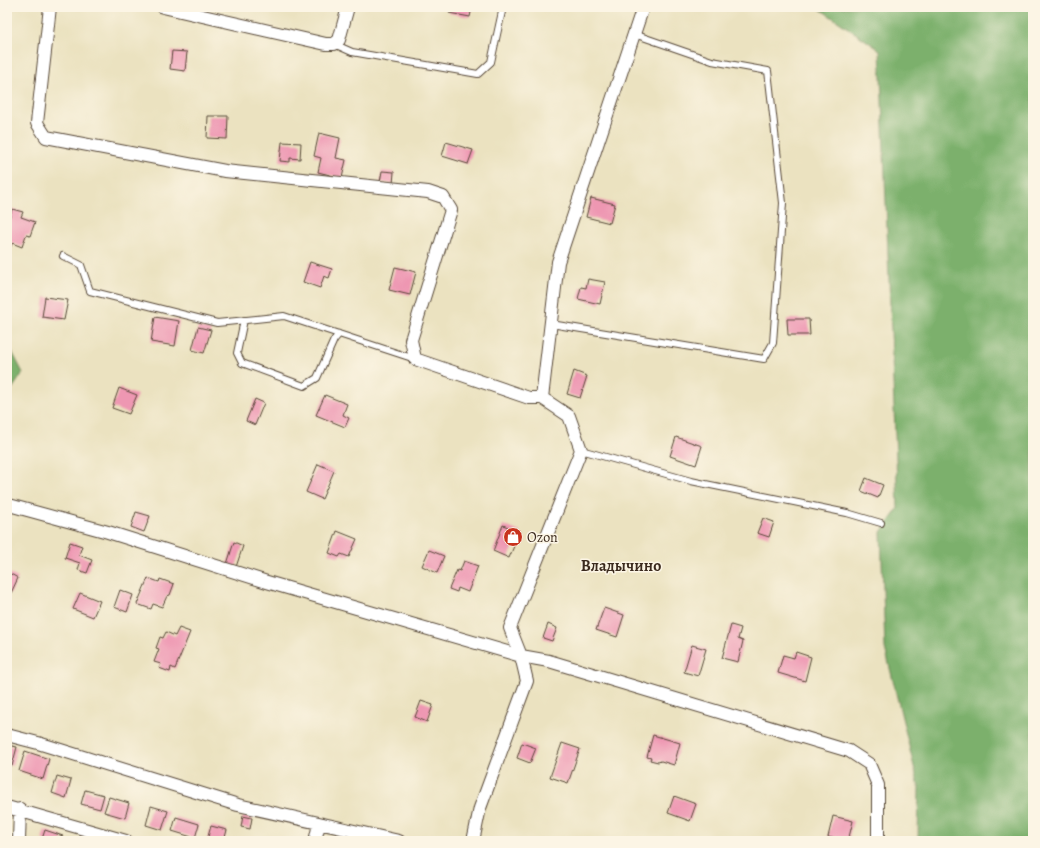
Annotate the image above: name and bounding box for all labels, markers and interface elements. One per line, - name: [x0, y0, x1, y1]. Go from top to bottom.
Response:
- shop icon: Ozon: [502, 526, 524, 548]
- place label: Ozon: [527, 528, 558, 547]
- district label: Владычино: [581, 555, 661, 577]

